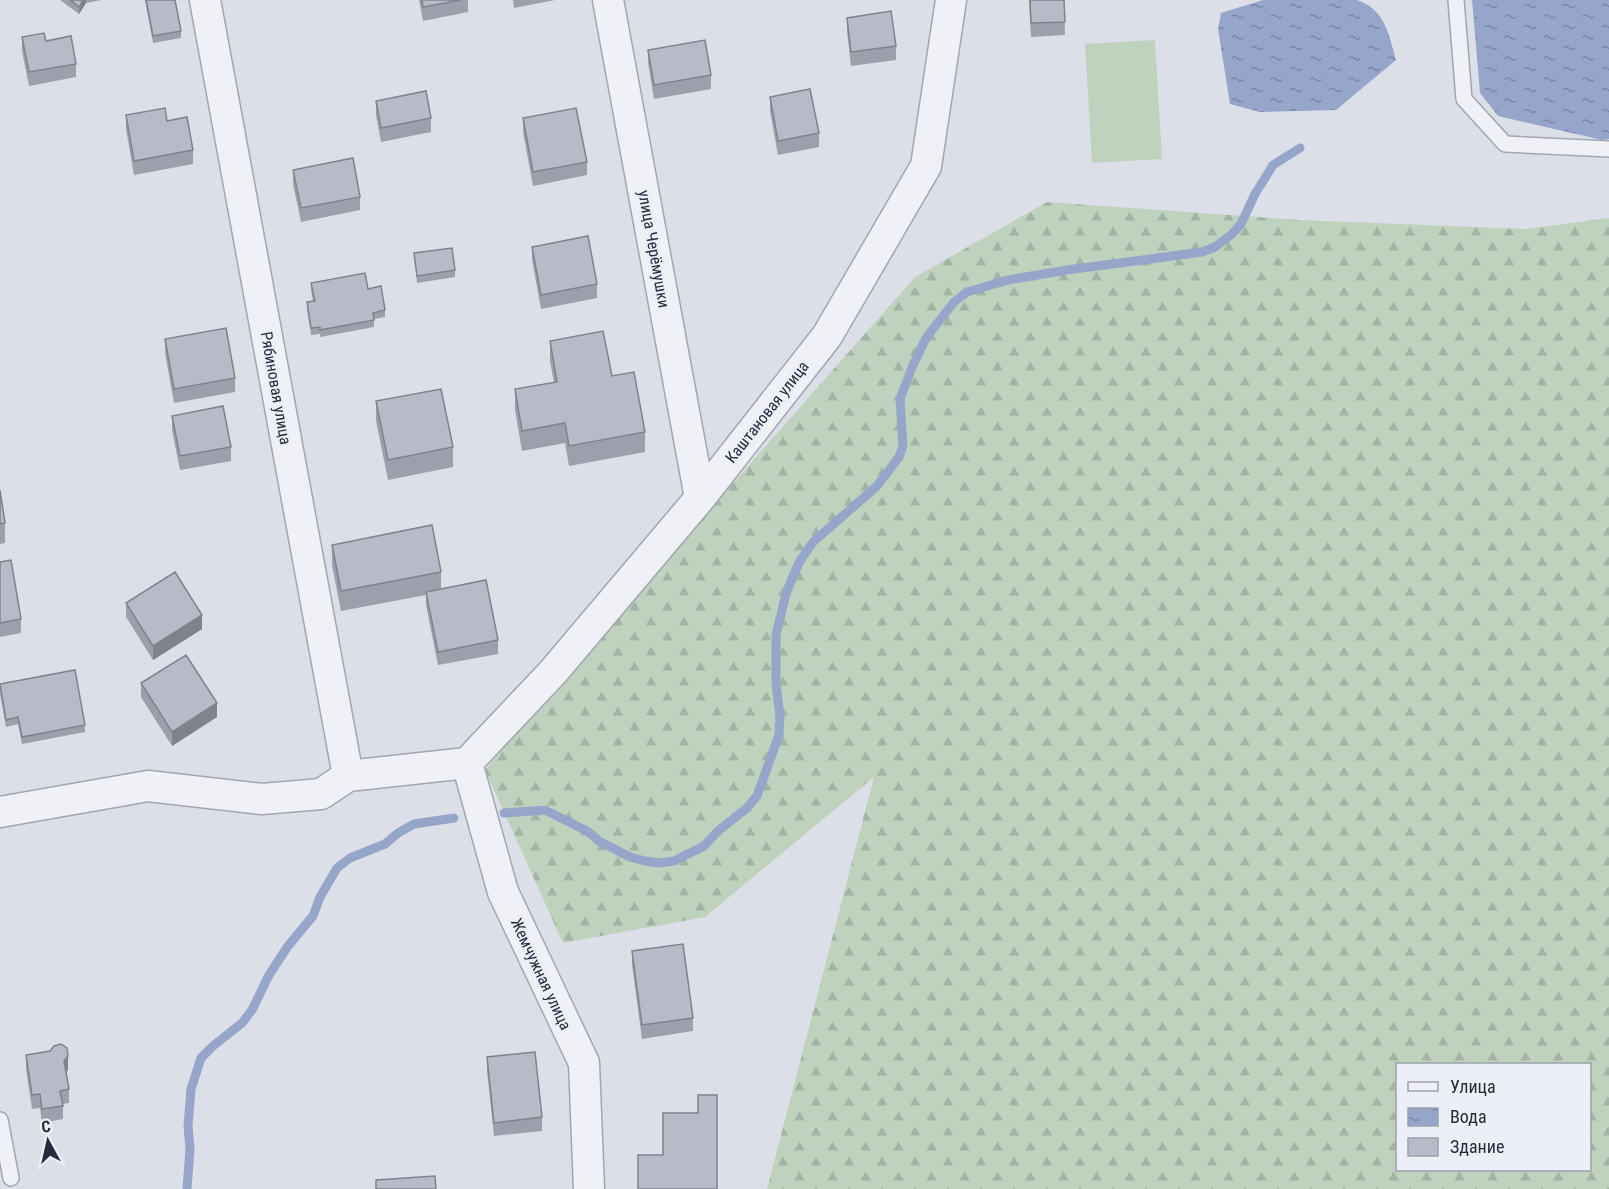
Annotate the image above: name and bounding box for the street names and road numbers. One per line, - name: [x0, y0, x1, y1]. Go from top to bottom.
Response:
- street label: улица Черёмушки: [634, 189, 674, 309]
- street label: Рябиновая улица: [257, 330, 295, 446]
- street label: Каштановая улица: [721, 357, 813, 467]
- street label: Жемчужная улица: [507, 915, 575, 1033]

